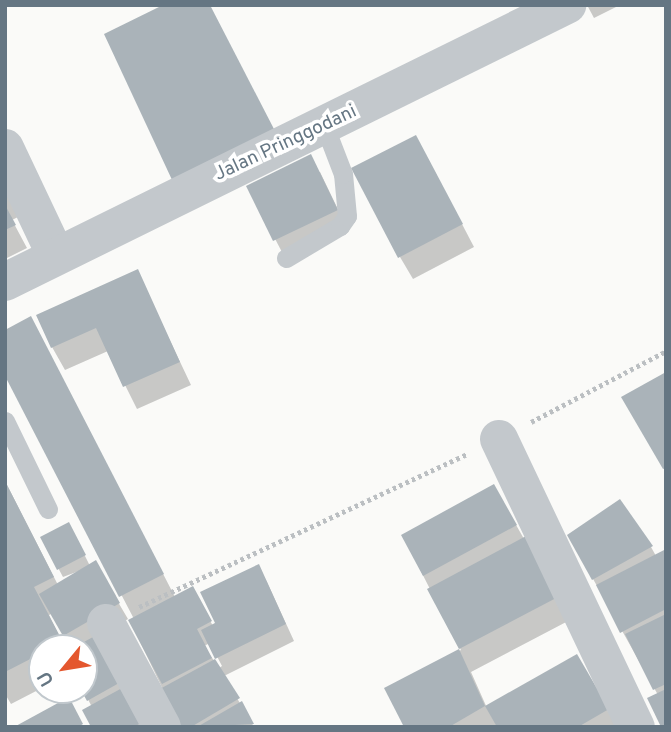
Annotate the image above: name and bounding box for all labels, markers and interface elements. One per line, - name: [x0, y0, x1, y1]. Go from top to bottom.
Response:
- street label: Jalan Pringgodani: [211, 101, 361, 187]
- north arrow: [28, 634, 98, 704]
- text: U: [33, 667, 60, 690]

